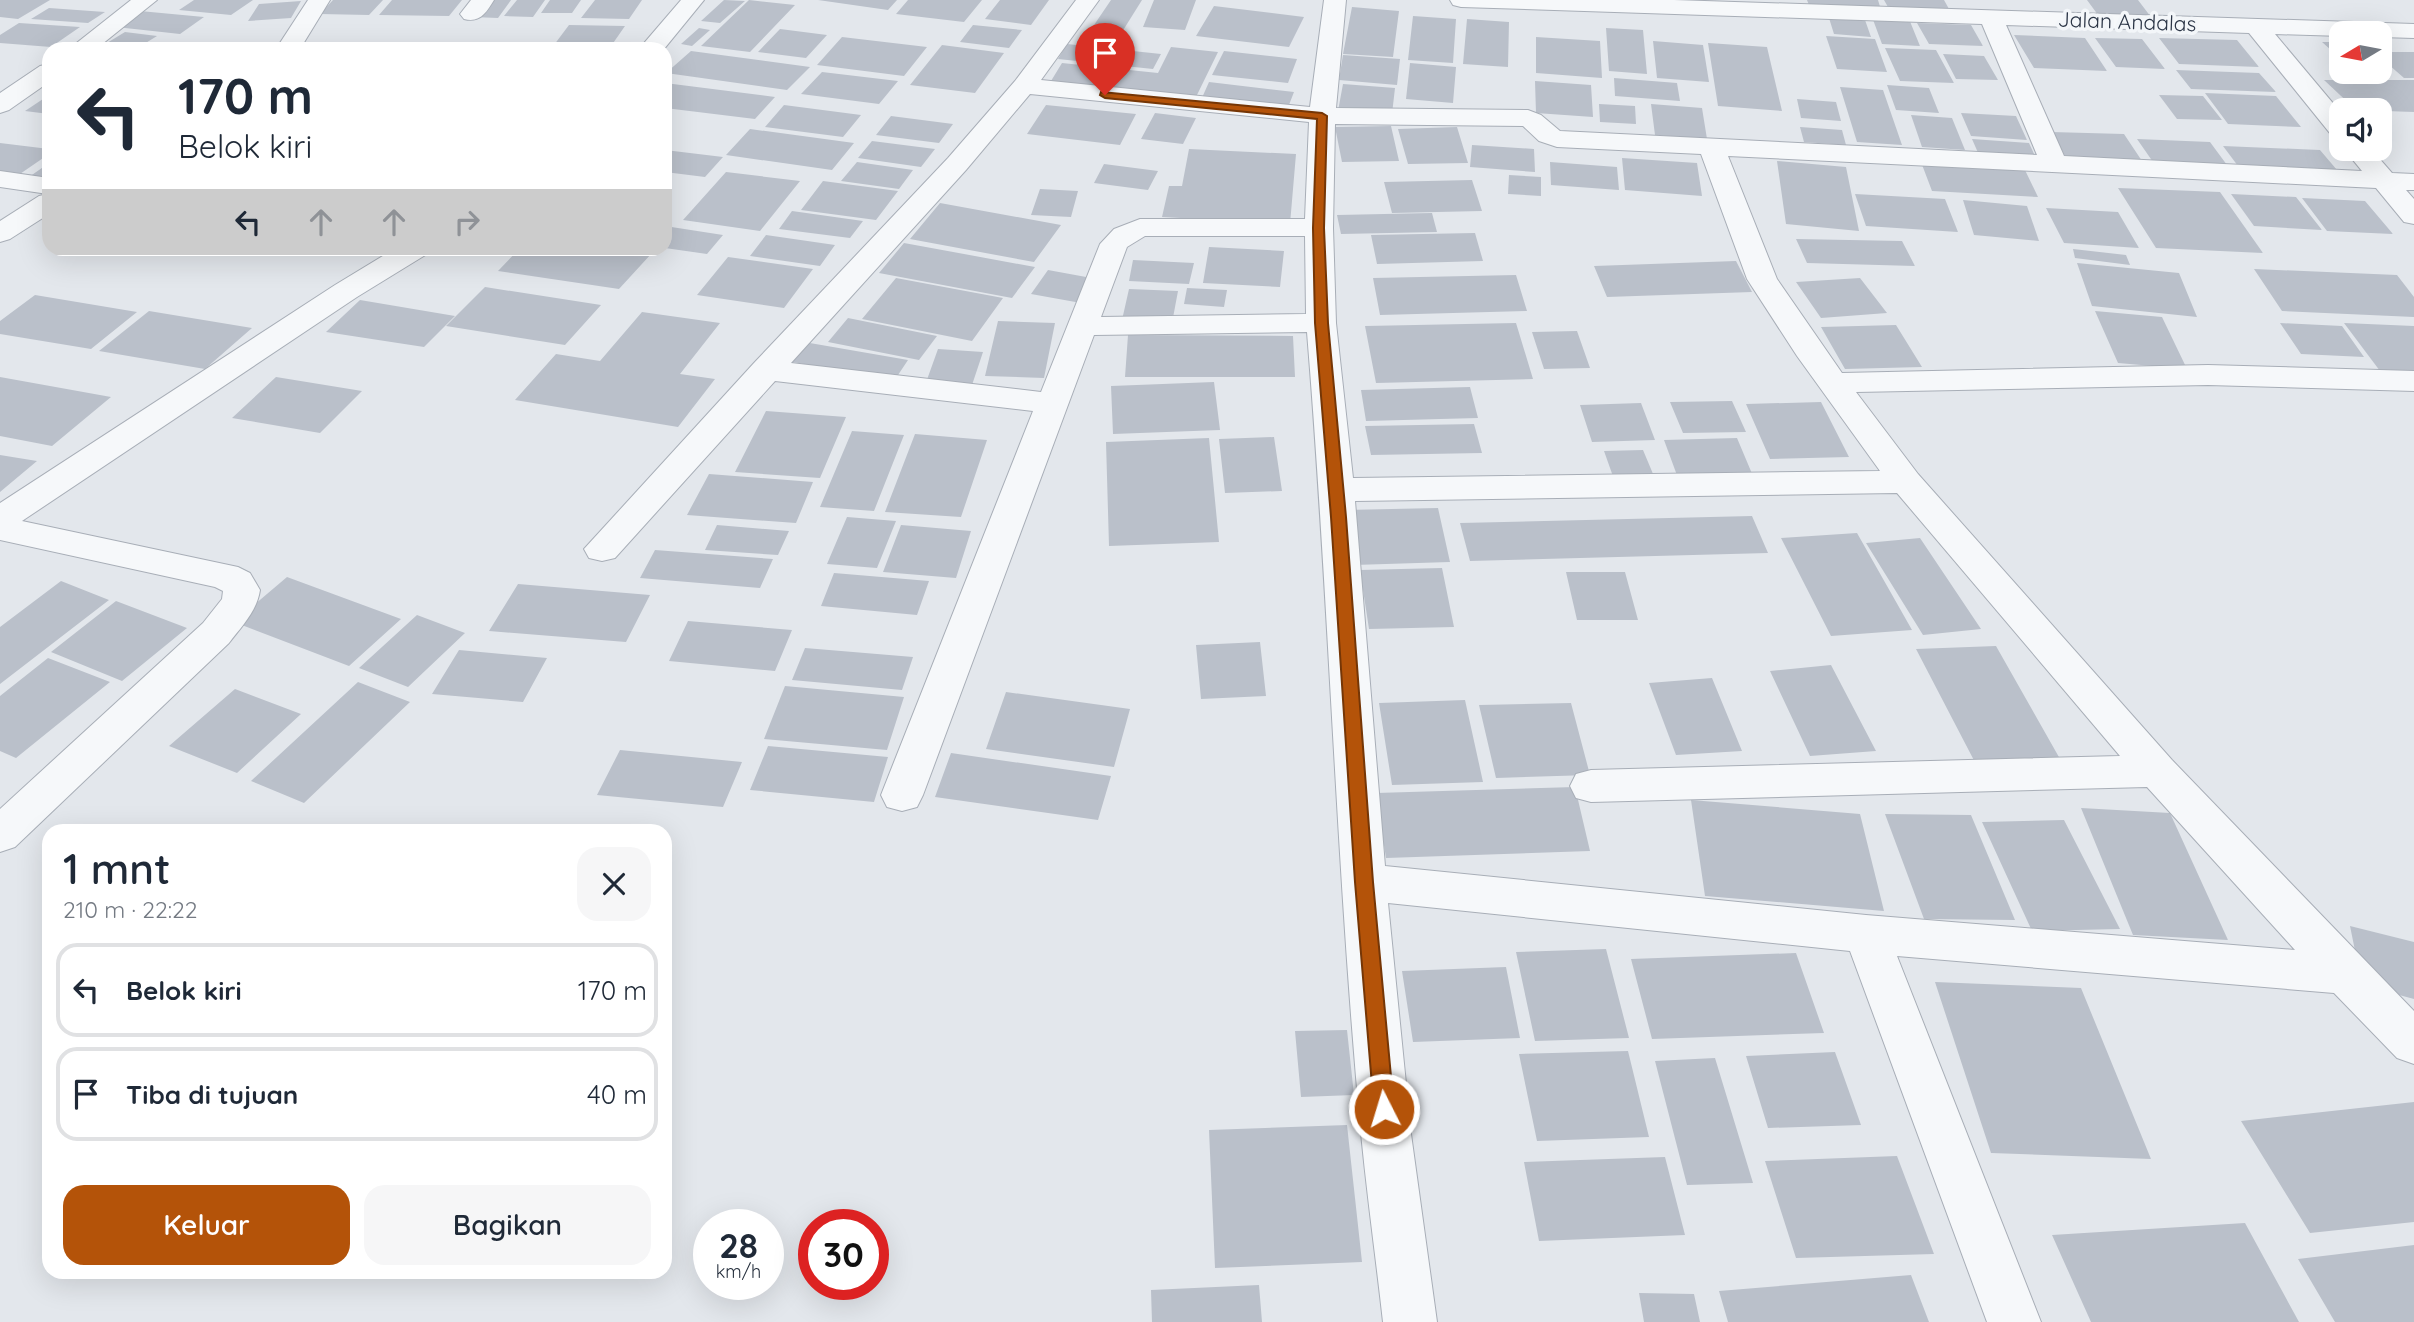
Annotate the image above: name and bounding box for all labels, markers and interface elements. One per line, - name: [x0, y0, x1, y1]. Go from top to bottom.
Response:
- street label: Jalan Andalas: [2057, 6, 2197, 36]
- north arrow: [2329, 21, 2392, 84]
- map controls: [2329, 21, 2392, 161]
- pin: [1075, 23, 1135, 95]
- icon: arrive: [1086, 34, 1124, 72]
- text: 170 m: [178, 65, 313, 126]
- icon: left: [63, 70, 154, 161]
- button: sound: [2329, 98, 2392, 161]
- text: Belok kiri: [178, 126, 312, 166]
- icon: left: [229, 203, 267, 241]
- icon: ahead: [302, 203, 340, 241]
- icon: ahead: [375, 203, 413, 241]
- icon: right: [448, 203, 486, 241]
- text: 1 mnt: [63, 842, 170, 895]
- button: close: [577, 847, 651, 921]
- text: 210 m · 22:22: [63, 895, 198, 924]
- icon: left: [67, 971, 105, 1009]
- text: Belok kiri: [126, 974, 242, 1007]
- text: 170 m: [578, 974, 647, 1007]
- position arrow: [1347, 1072, 1421, 1146]
- icon: arrive: [67, 1075, 105, 1113]
- text: Tiba di tujuan: [126, 1078, 298, 1111]
- text: 40 m: [587, 1078, 647, 1111]
- button: Keluar: [63, 1185, 350, 1265]
- button: Bagikan: [364, 1185, 651, 1265]
- speed limit sign: 30: [798, 1209, 889, 1300]
- text: 28: [719, 1223, 758, 1267]
- text: km/h: [716, 1260, 761, 1283]

